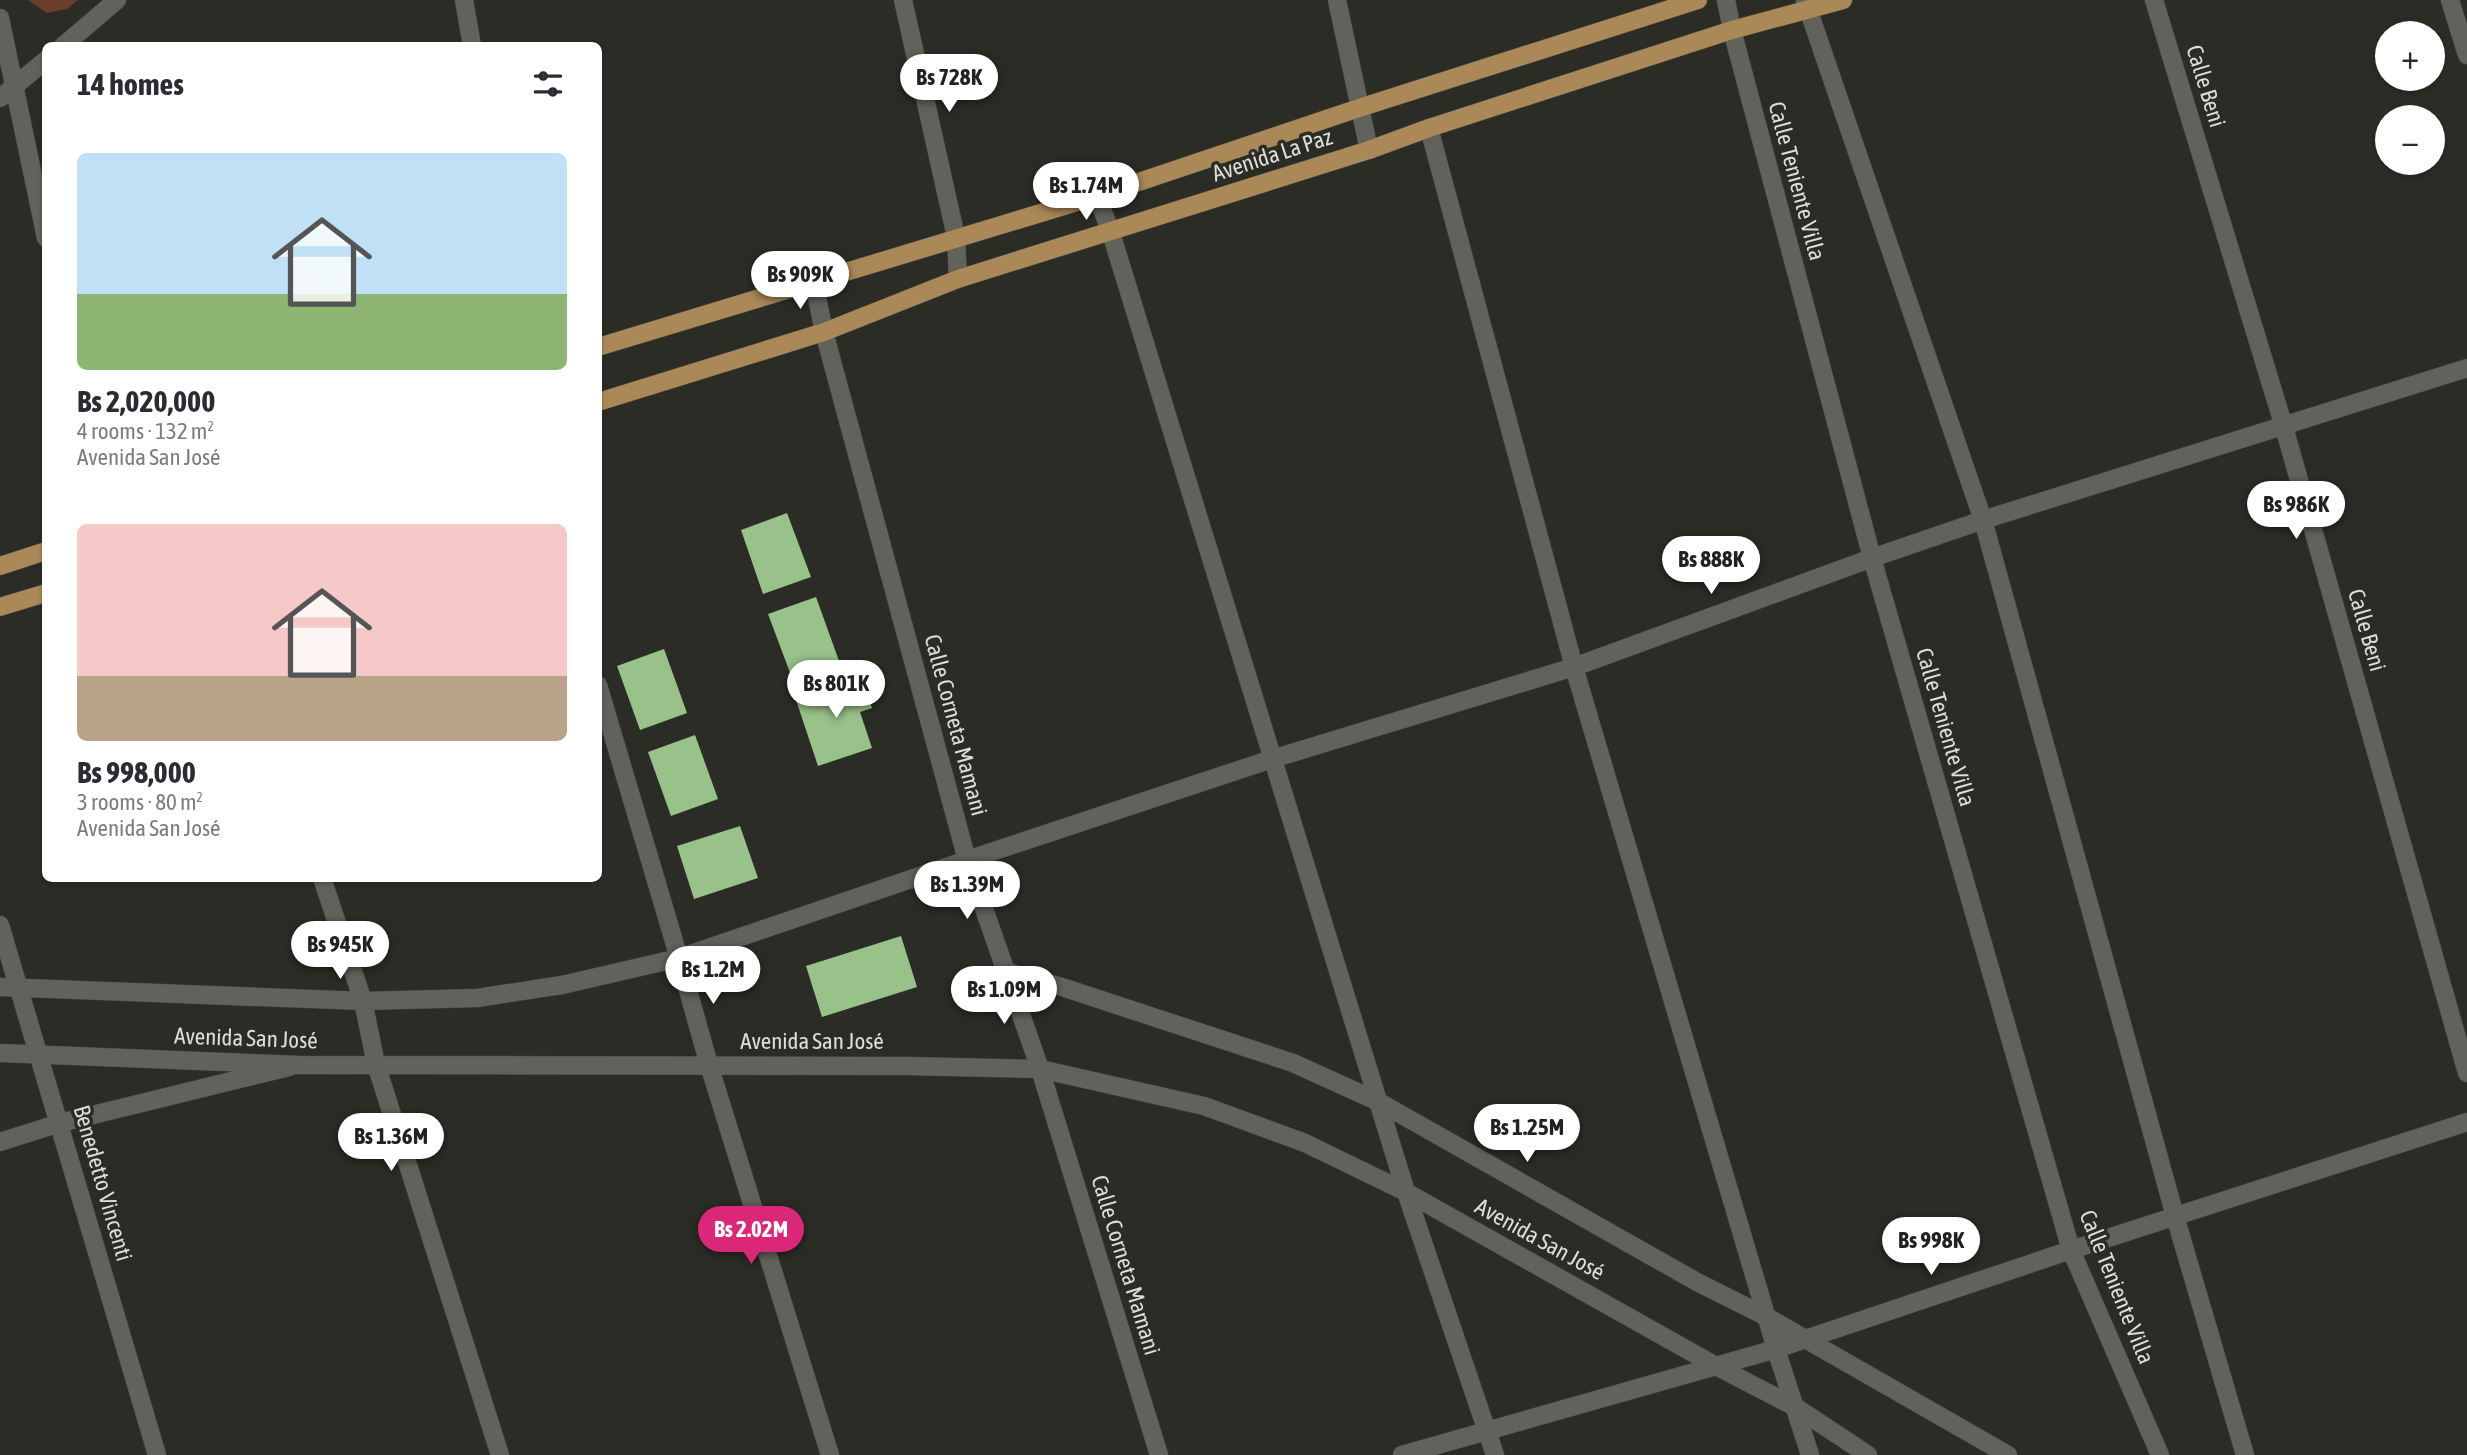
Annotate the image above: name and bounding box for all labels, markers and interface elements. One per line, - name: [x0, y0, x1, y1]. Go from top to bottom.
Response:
- map controls: [2375, 21, 2445, 175]
- button: +: [2375, 21, 2445, 91]
- street label: Calle Beni: [2181, 42, 2231, 130]
- pin: Bs 728K: [884, 54, 1014, 114]
- text: Bs 728K: [916, 64, 982, 90]
- icon: filters: [529, 65, 567, 103]
- text: 14 homes: [77, 67, 184, 101]
- street label: Calle Teniente Villa: [1763, 99, 1831, 263]
- button: −: [2375, 105, 2445, 175]
- street label: Avenida La Paz: [1209, 123, 1335, 187]
- pin: Bs 1.74M: [1014, 162, 1158, 222]
- text: Bs 1.74M: [1049, 172, 1123, 198]
- icon: home: [259, 199, 385, 325]
- pin: Bs 909K: [735, 252, 865, 311]
- text: Bs 909K: [767, 261, 833, 287]
- text: Bs 2,020,000: [77, 384, 215, 418]
- text: 4 rooms · 132 m²: [77, 418, 214, 444]
- text: Avenida San José: [77, 444, 221, 470]
- pin: Bs 986K: [2231, 482, 2361, 541]
- text: Bs 986K: [2263, 491, 2329, 517]
- pin: Bs 888K: [1646, 536, 1776, 596]
- text: Bs 888K: [1678, 546, 1744, 572]
- icon: home: [259, 570, 385, 696]
- street label: Calle Beni: [2343, 586, 2391, 674]
- street label: Calle Corneta Mamani: [919, 632, 993, 818]
- street label: Calle Teniente Villa: [1911, 645, 1981, 809]
- pin: Bs 801K: [771, 660, 901, 720]
- text: Bs 801K: [803, 670, 869, 696]
- text: Bs 998,000: [77, 755, 196, 789]
- text: 3 rooms · 80 m²: [77, 789, 203, 815]
- text: Avenida San José: [77, 815, 221, 841]
- pin: Bs 1.39M: [895, 862, 1039, 921]
- text: Bs 1.39M: [930, 871, 1004, 897]
- pin: Bs 945K: [275, 922, 405, 981]
- text: Bs 945K: [307, 931, 373, 957]
- pin: Bs 1.2M: [648, 946, 778, 1006]
- text: Bs 1.2M: [681, 956, 745, 982]
- pin: Bs 1.09M: [932, 967, 1076, 1026]
- text: Bs 1.09M: [967, 976, 1041, 1002]
- street label: Avenida San José: [174, 1023, 318, 1053]
- street label: Avenida San José: [740, 1028, 884, 1054]
- street label: Benedetto Vincenti: [68, 1102, 138, 1264]
- pin: Bs 1.25M: [1455, 1104, 1599, 1164]
- pin: Bs 1.36M: [319, 1114, 463, 1173]
- text: Bs 1.25M: [1490, 1114, 1564, 1140]
- text: Bs 1.36M: [354, 1123, 428, 1149]
- street label: Calle Corneta Mamani: [1086, 1172, 1166, 1358]
- street label: Avenida San José: [1471, 1193, 1609, 1285]
- pin: Bs 2.02M: [679, 1206, 823, 1266]
- street label: Calle Teniente Villa: [2074, 1206, 2160, 1368]
- text: Bs 2.02M: [714, 1216, 788, 1242]
- pin: Bs 998K: [1866, 1218, 1996, 1277]
- text: Bs 998K: [1898, 1227, 1964, 1253]

